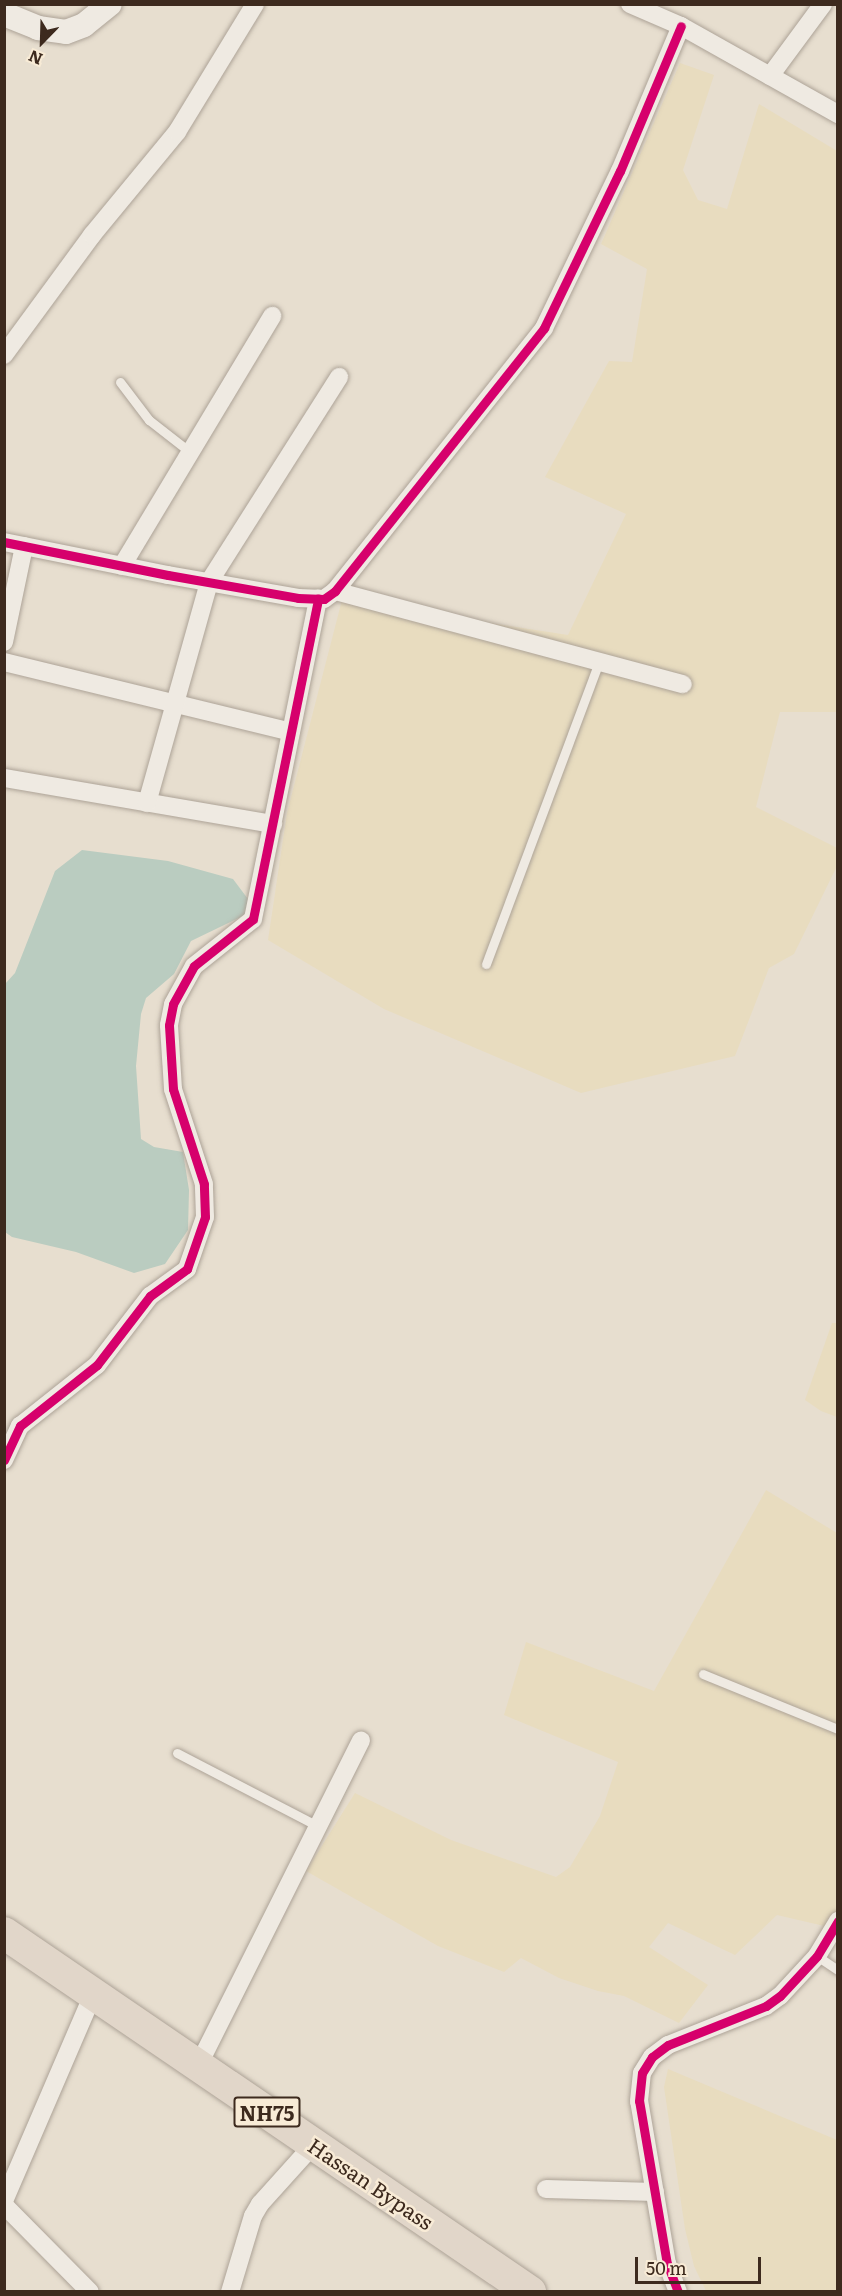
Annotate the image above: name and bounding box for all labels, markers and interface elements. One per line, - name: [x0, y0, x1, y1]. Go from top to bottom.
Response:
- north arrow: [12, 12, 72, 72]
- text: N: [24, 45, 46, 72]
- road number: NH75: [232, 2095, 302, 2129]
- street label: Hassan Bypass: [304, 2132, 438, 2234]
- scale bar: [638, 2245, 764, 2283]
- text: 50 m: [646, 2254, 687, 2281]

